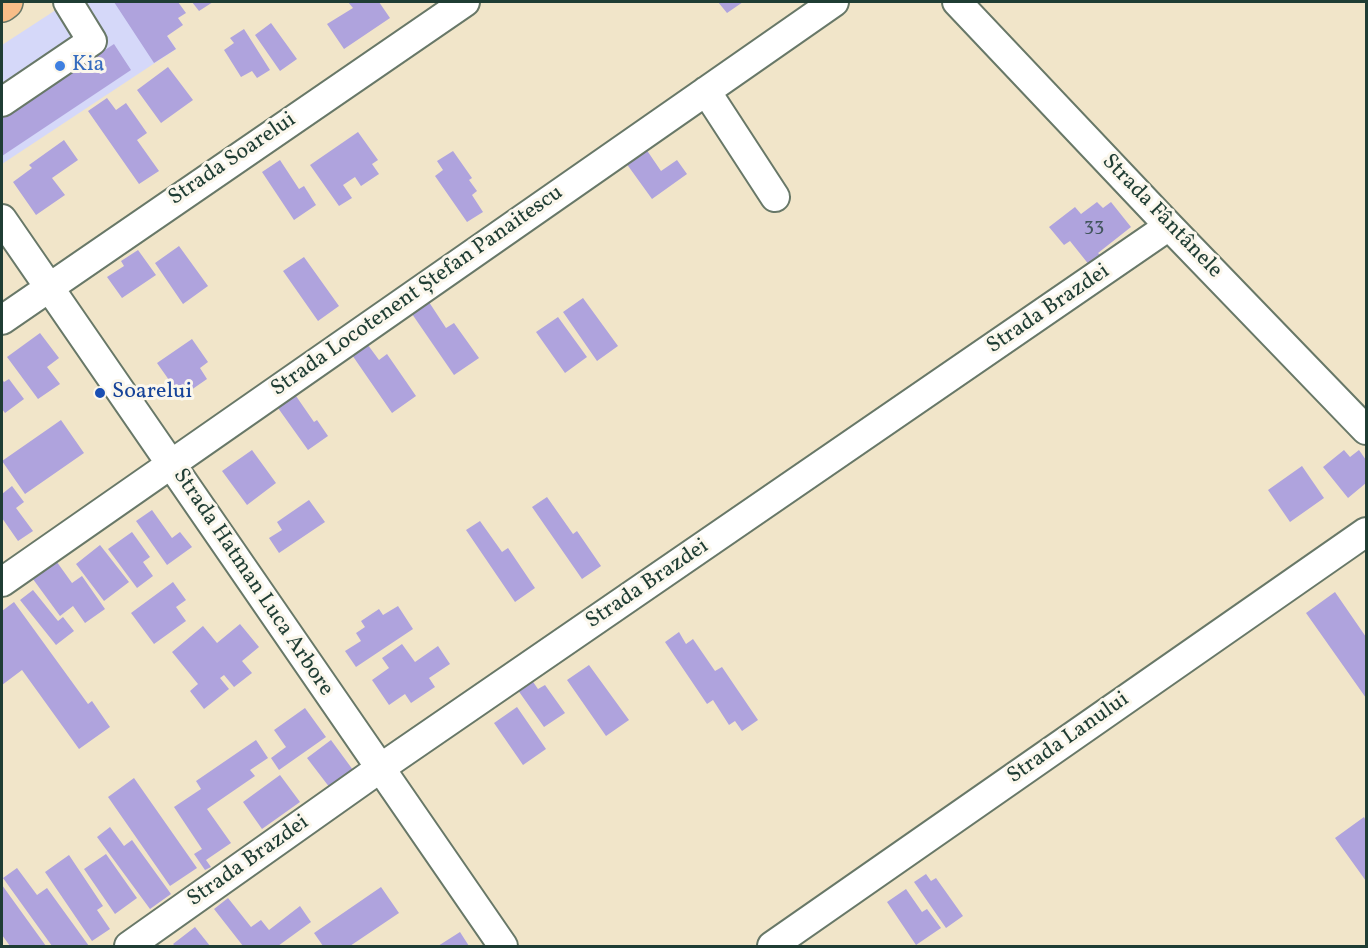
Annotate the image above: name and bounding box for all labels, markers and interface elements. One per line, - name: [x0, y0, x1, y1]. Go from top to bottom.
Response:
- place label: Kia: [72, 53, 104, 79]
- marker: Kia: [53, 59, 67, 73]
- street label: Strada Soarelui: [164, 108, 302, 212]
- street label: Strada Fântânele: [1095, 149, 1227, 285]
- street label: Strada Locotenent Ștefan Panaitescu: [267, 181, 569, 403]
- house number: 33: [1084, 215, 1104, 239]
- street label: Strada Brazdei: [983, 259, 1115, 361]
- place label: Soarelui: [112, 380, 192, 406]
- marker: Soarelui: [93, 386, 107, 400]
- street label: Strada Hatman Luca Arbore: [166, 464, 338, 702]
- street label: Strada Brazdei: [582, 534, 714, 636]
- street label: Strada Lanului: [1003, 687, 1135, 791]
- street label: Strada Brazdei: [183, 810, 315, 914]

